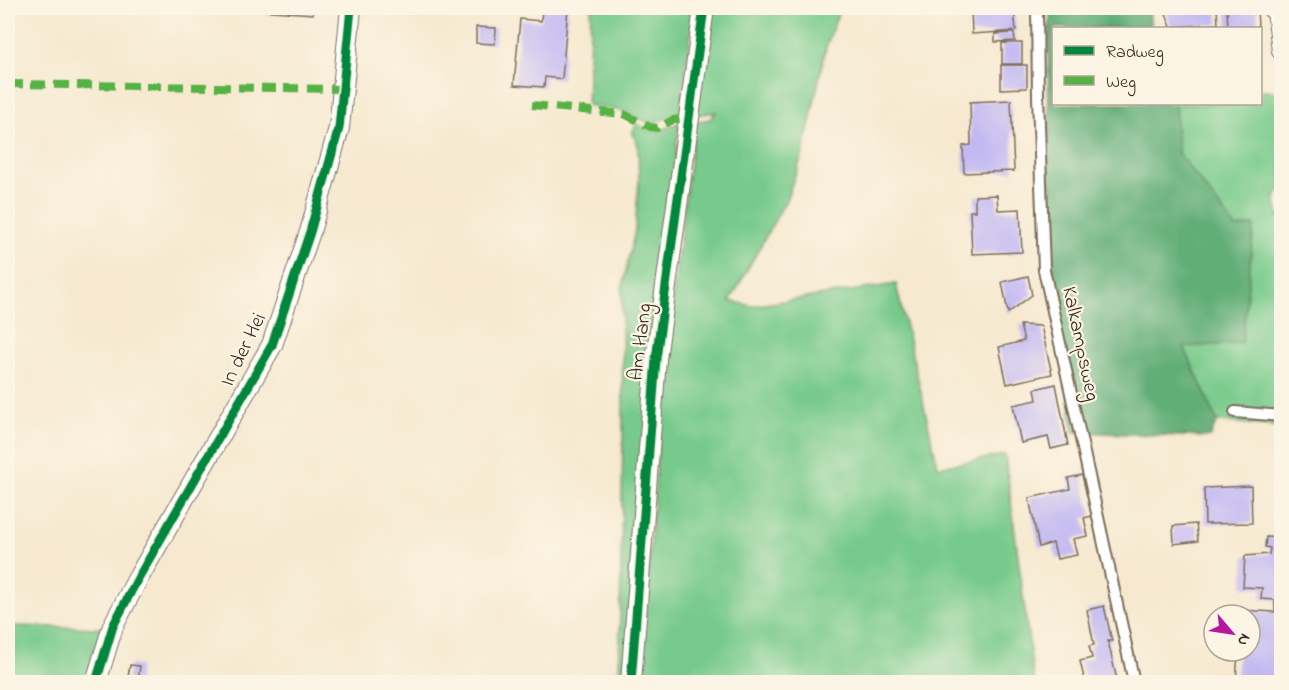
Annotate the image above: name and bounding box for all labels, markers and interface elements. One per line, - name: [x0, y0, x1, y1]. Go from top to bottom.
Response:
- legend: [1052, 27, 1262, 105]
- text: Radweg: [1106, 40, 1164, 67]
- text: Weg: [1106, 70, 1136, 97]
- street label: Kalkampsweg: [1051, 284, 1107, 405]
- street label: Am Hang: [621, 302, 663, 383]
- street label: In der Hei: [213, 308, 275, 392]
- north arrow: [1202, 603, 1262, 663]
- text: N: [1230, 629, 1256, 650]

